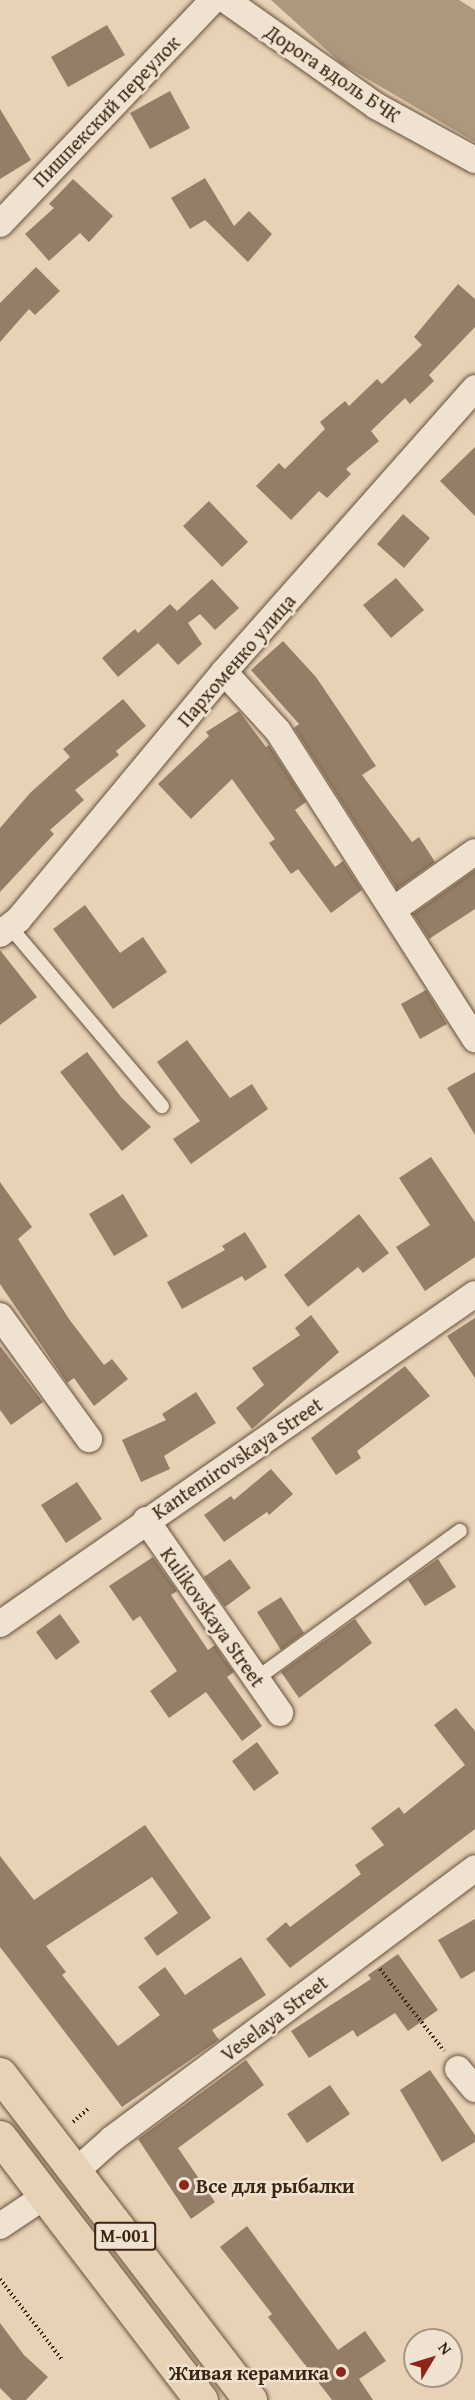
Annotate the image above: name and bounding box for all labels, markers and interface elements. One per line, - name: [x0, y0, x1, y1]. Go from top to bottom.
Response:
- street label: Дорога вдоль БЧК: [261, 19, 405, 127]
- street label: Пишпекский переулок: [27, 30, 185, 192]
- street label: Пархоменко улица: [172, 589, 300, 731]
- street label: Kantemirovskaya Street: [147, 1392, 327, 1524]
- street label: Kulikovskaya Street: [156, 1543, 270, 1691]
- street label: Veselaya Street: [216, 1970, 332, 2066]
- place label: Все для рыбалки: [196, 2173, 355, 2197]
- marker: Все для рыбалки: [177, 2178, 191, 2192]
- road number: М-001: [94, 2221, 156, 2251]
- north arrow: [403, 2328, 463, 2388]
- text: N: [433, 2337, 458, 2360]
- place label: Живая керамика: [169, 2360, 329, 2384]
- marker: Живая керамика: [334, 2365, 348, 2379]

